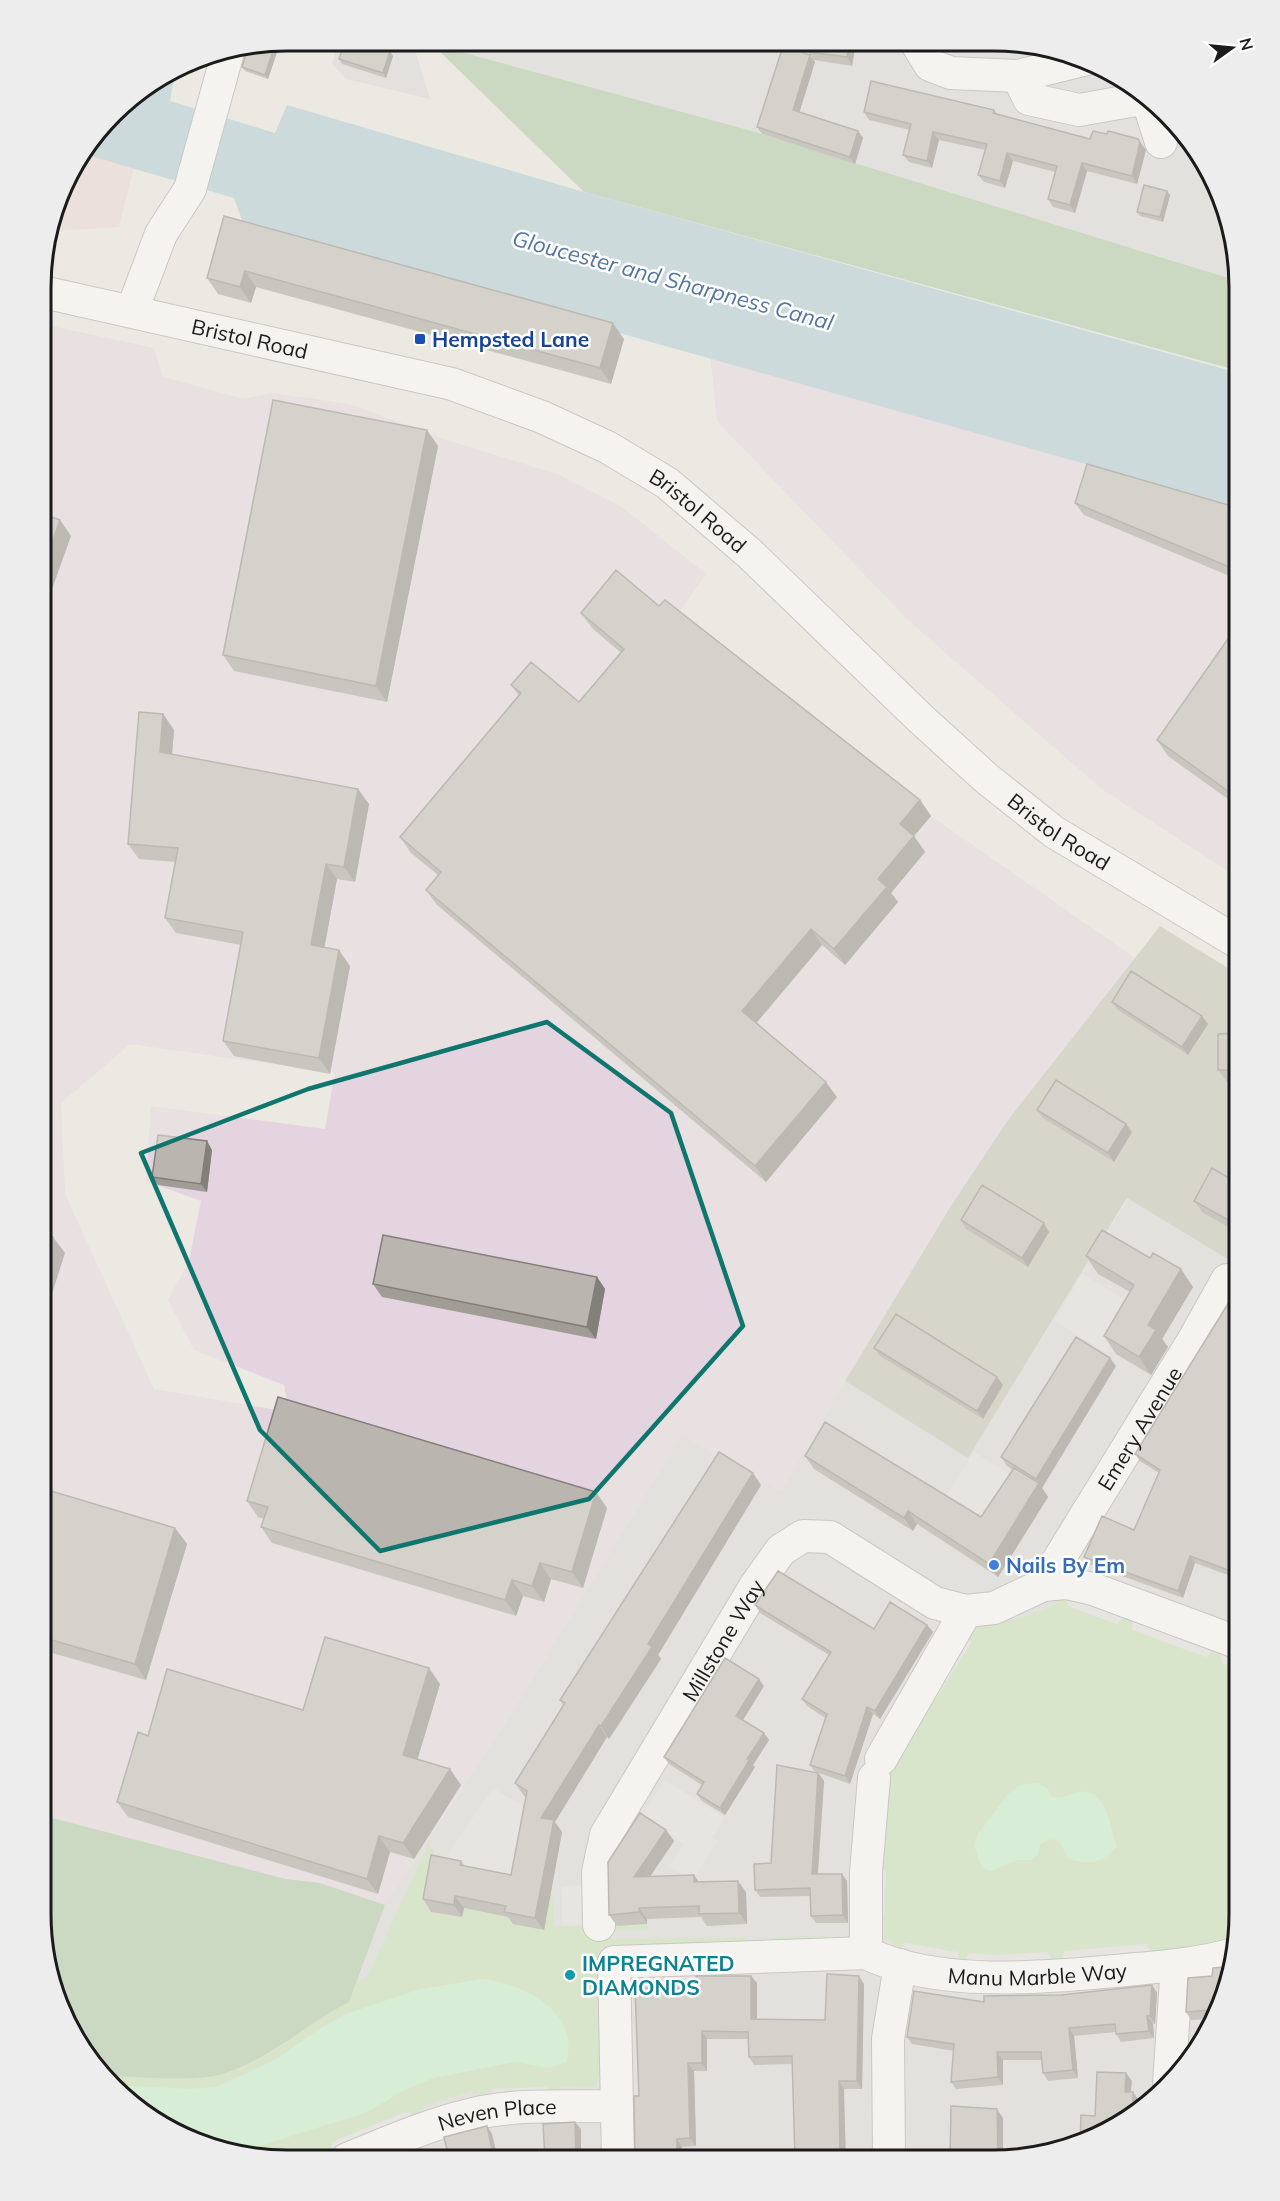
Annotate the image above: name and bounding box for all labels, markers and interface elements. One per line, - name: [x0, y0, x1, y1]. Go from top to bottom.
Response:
- north arrow: [1202, 18, 1262, 78]
- text: N: [1235, 36, 1258, 53]
- water label: Gloucester and Sharpness Canal: [510, 224, 837, 337]
- street label: Bristol Road: [189, 313, 310, 364]
- place label: Hempsted Lane: [432, 326, 589, 352]
- marker: Hempsted Lane: [413, 332, 427, 346]
- street label: Bristol Road: [645, 463, 752, 558]
- street label: Bristol Road: [1003, 787, 1115, 876]
- street label: Emery Avenue: [1092, 1362, 1187, 1495]
- place label: Nails By Em: [1006, 1552, 1125, 1578]
- marker: Nails By Em: [987, 1558, 1001, 1572]
- street label: Millstone Way: [676, 1575, 769, 1706]
- place label: IMPREGNATED DIAMONDS: [582, 1950, 734, 2000]
- street label: Manu Marble Way: [947, 1957, 1128, 1991]
- marker: IMPREGNATED DIAMONDS: [563, 1968, 577, 1982]
- street label: Neven Place: [435, 2093, 557, 2136]

